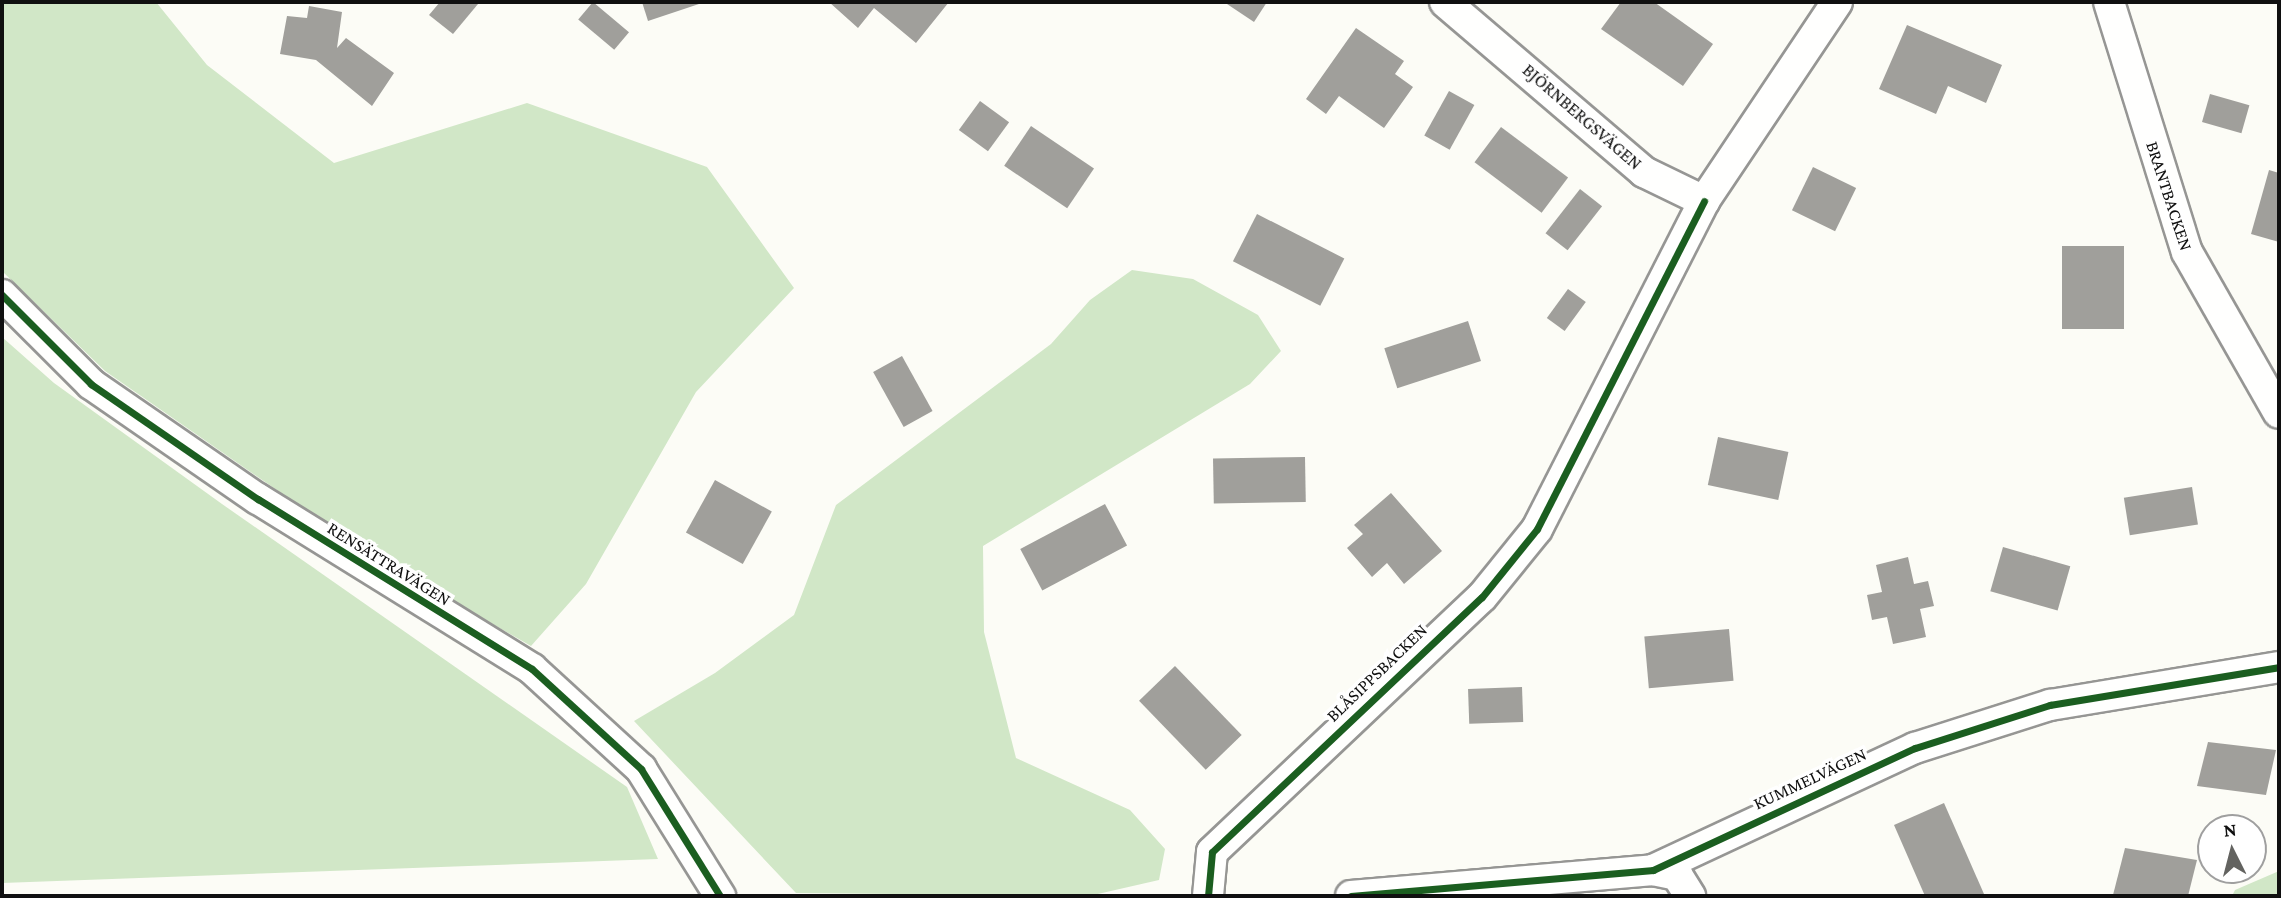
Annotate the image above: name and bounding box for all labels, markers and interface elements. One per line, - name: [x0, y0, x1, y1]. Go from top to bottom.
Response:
- street label: BJÖRNBERGSVÄGEN: [1518, 59, 1646, 175]
- street label: BRANTBACKEN: [2141, 139, 2197, 253]
- street label: RENSÄTTRAVÄGEN: [323, 517, 455, 611]
- street label: BLÅSIPPSBACKEN: [1322, 619, 1432, 727]
- street label: KUMMELVÄGEN: [1750, 743, 1870, 815]
- north arrow: [2197, 814, 2267, 884]
- text: N: [2222, 818, 2237, 841]

